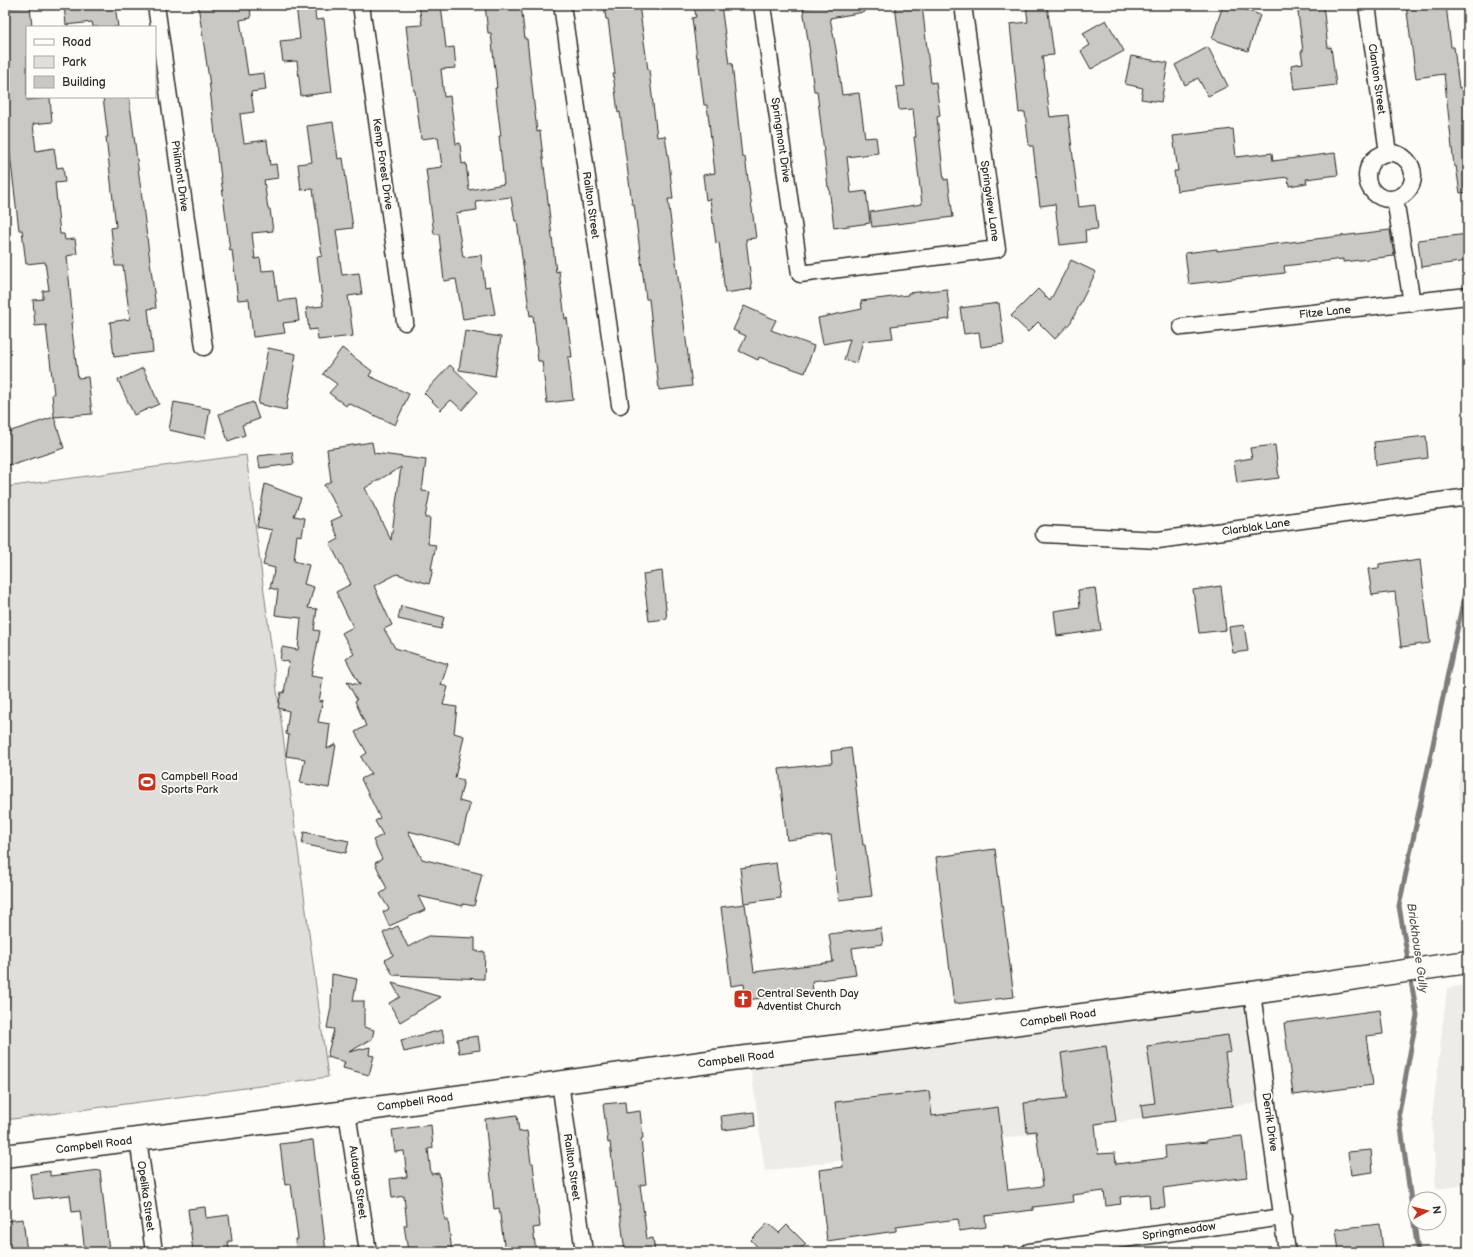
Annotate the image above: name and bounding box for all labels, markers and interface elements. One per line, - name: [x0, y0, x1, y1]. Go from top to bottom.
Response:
- legend: [26, 26, 156, 98]
- text: Road: [62, 35, 91, 50]
- street label: Clanton Street: [1366, 43, 1388, 116]
- text: Park: [62, 55, 86, 70]
- text: Building: [62, 75, 106, 90]
- street label: Springmont Drive: [769, 97, 793, 184]
- street label: Kemp Forest Drive: [370, 117, 396, 211]
- street label: Philmont Drive: [169, 140, 191, 213]
- street label: Springview Lane: [978, 160, 1002, 243]
- street label: Railton Street: [580, 171, 602, 240]
- street label: Fitze Lane: [1298, 303, 1352, 321]
- street label: Clarblak Lane: [1221, 516, 1291, 538]
- place label: Campbell Road Sports Park: [161, 770, 238, 796]
- sports icon: Campbell Road Sports Park: [136, 771, 158, 793]
- water label: Brickhouse Gully: [1403, 902, 1431, 994]
- place label: Central Seventh Day Adventist Church: [757, 987, 859, 1013]
- church icon: Central Seventh Day Adventist Church: [732, 988, 754, 1010]
- street label: Campbell Road: [1019, 1006, 1097, 1030]
- street label: Campbell Road: [697, 1048, 775, 1070]
- street label: Campbell Road: [376, 1090, 454, 1114]
- street label: Derrik Drive: [1259, 1092, 1281, 1153]
- street label: Railton Street: [561, 1133, 583, 1202]
- street label: Campbell Road: [55, 1134, 133, 1156]
- street label: Autauga Street: [346, 1145, 370, 1220]
- street label: Opelika Street: [135, 1160, 157, 1233]
- north arrow: [1407, 1191, 1447, 1231]
- text: N: [1429, 1205, 1443, 1215]
- street label: Springmeadow: [1142, 1219, 1217, 1243]

